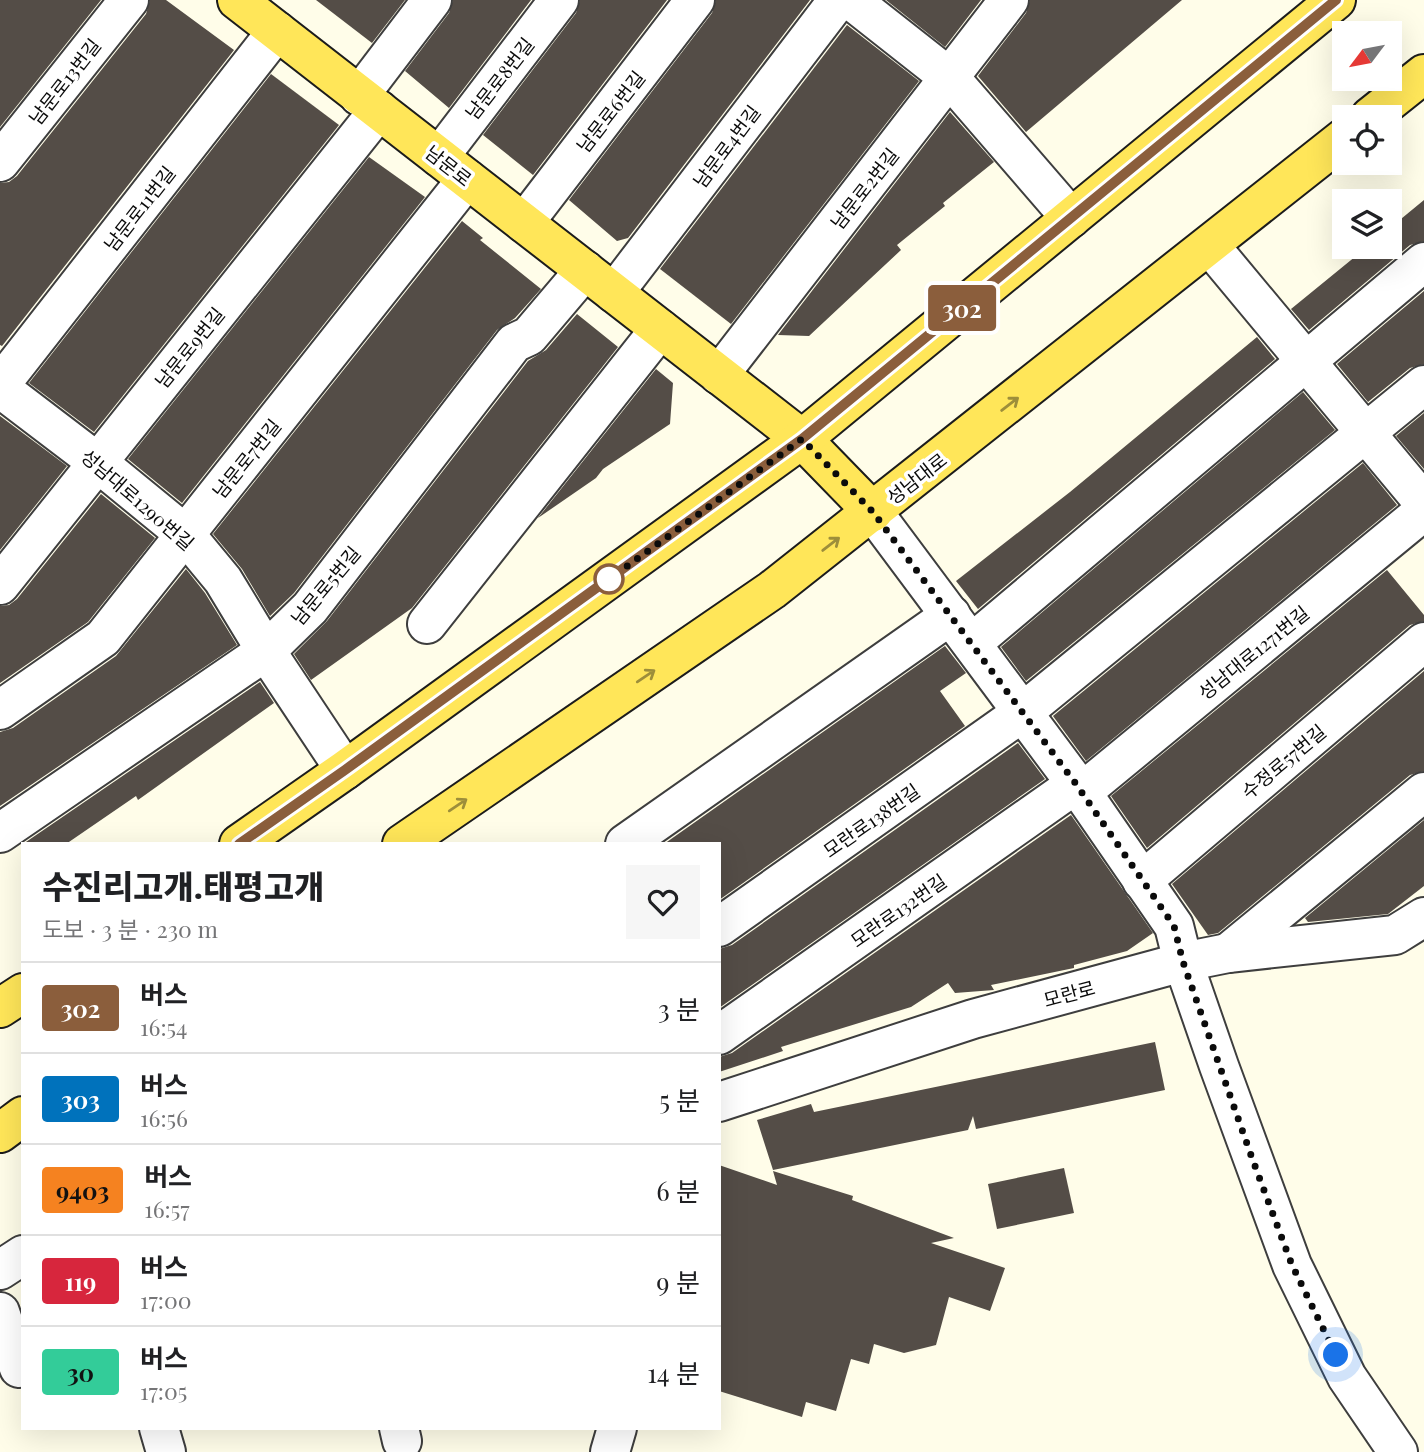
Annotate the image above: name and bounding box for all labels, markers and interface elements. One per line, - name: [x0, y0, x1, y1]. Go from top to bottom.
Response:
- north arrow: [1332, 21, 1402, 91]
- map controls: [1332, 21, 1402, 259]
- street label: 남문로8번길: [459, 32, 539, 124]
- street label: 남문로13번길: [22, 33, 106, 129]
- street label: 남문로6번길: [570, 65, 650, 157]
- street label: 남문로4번길: [686, 100, 766, 192]
- button: locate: [1332, 105, 1402, 175]
- street label: 남문로: [420, 139, 478, 191]
- street label: 남문로2번길: [824, 142, 904, 234]
- street label: 남문로11번길: [98, 160, 180, 256]
- button: layers: [1332, 189, 1402, 259]
- line badge: 302: [922, 285, 1002, 331]
- text: 302: [942, 292, 982, 324]
- street label: 남문로9번길: [148, 301, 230, 393]
- one-way arrow: [1000, 396, 1019, 411]
- street label: 남문로7번길: [206, 413, 286, 503]
- street label: 성남대로1290번길: [76, 443, 200, 555]
- street label: 성남대로: [880, 446, 952, 510]
- one-way arrow: [822, 537, 840, 552]
- street label: 남문로5번길: [284, 540, 366, 630]
- unlabelled marker: [594, 564, 624, 594]
- street label: 성남대로1271번길: [1192, 599, 1314, 705]
- one-way arrow: [636, 669, 655, 683]
- street label: 수정로57번길: [1235, 718, 1331, 804]
- street label: 모란로138번길: [817, 777, 925, 863]
- one-way arrow: [448, 798, 467, 812]
- text: 수진리고개.태평고개: [42, 863, 324, 907]
- button: heart: [626, 865, 700, 939]
- street label: 모란로132번길: [845, 867, 951, 953]
- text: 도보 · 3 분 · 230 m: [42, 913, 218, 944]
- street label: 모란로: [1040, 974, 1098, 1012]
- text: 버스: [140, 976, 188, 1011]
- text: 3 분: [658, 991, 700, 1026]
- text: 302: [61, 992, 100, 1024]
- text: 16:54: [140, 1011, 187, 1042]
- text: 버스: [140, 1067, 188, 1102]
- text: 5 분: [659, 1082, 700, 1117]
- text: 303: [61, 1083, 100, 1115]
- text: 16:56: [140, 1102, 188, 1133]
- text: 버스: [144, 1158, 192, 1193]
- text: 6 분: [656, 1173, 700, 1208]
- text: 9403: [56, 1174, 109, 1206]
- text: 16:57: [144, 1193, 190, 1224]
- text: 버스: [140, 1249, 188, 1284]
- text: 9 분: [656, 1264, 700, 1299]
- text: 119: [65, 1265, 96, 1297]
- text: 17:00: [140, 1284, 192, 1315]
- your location: [1318, 1337, 1353, 1372]
- text: 버스: [140, 1340, 188, 1375]
- text: 14 분: [647, 1355, 700, 1390]
- text: 30: [67, 1356, 94, 1388]
- text: 17:05: [140, 1375, 187, 1406]

